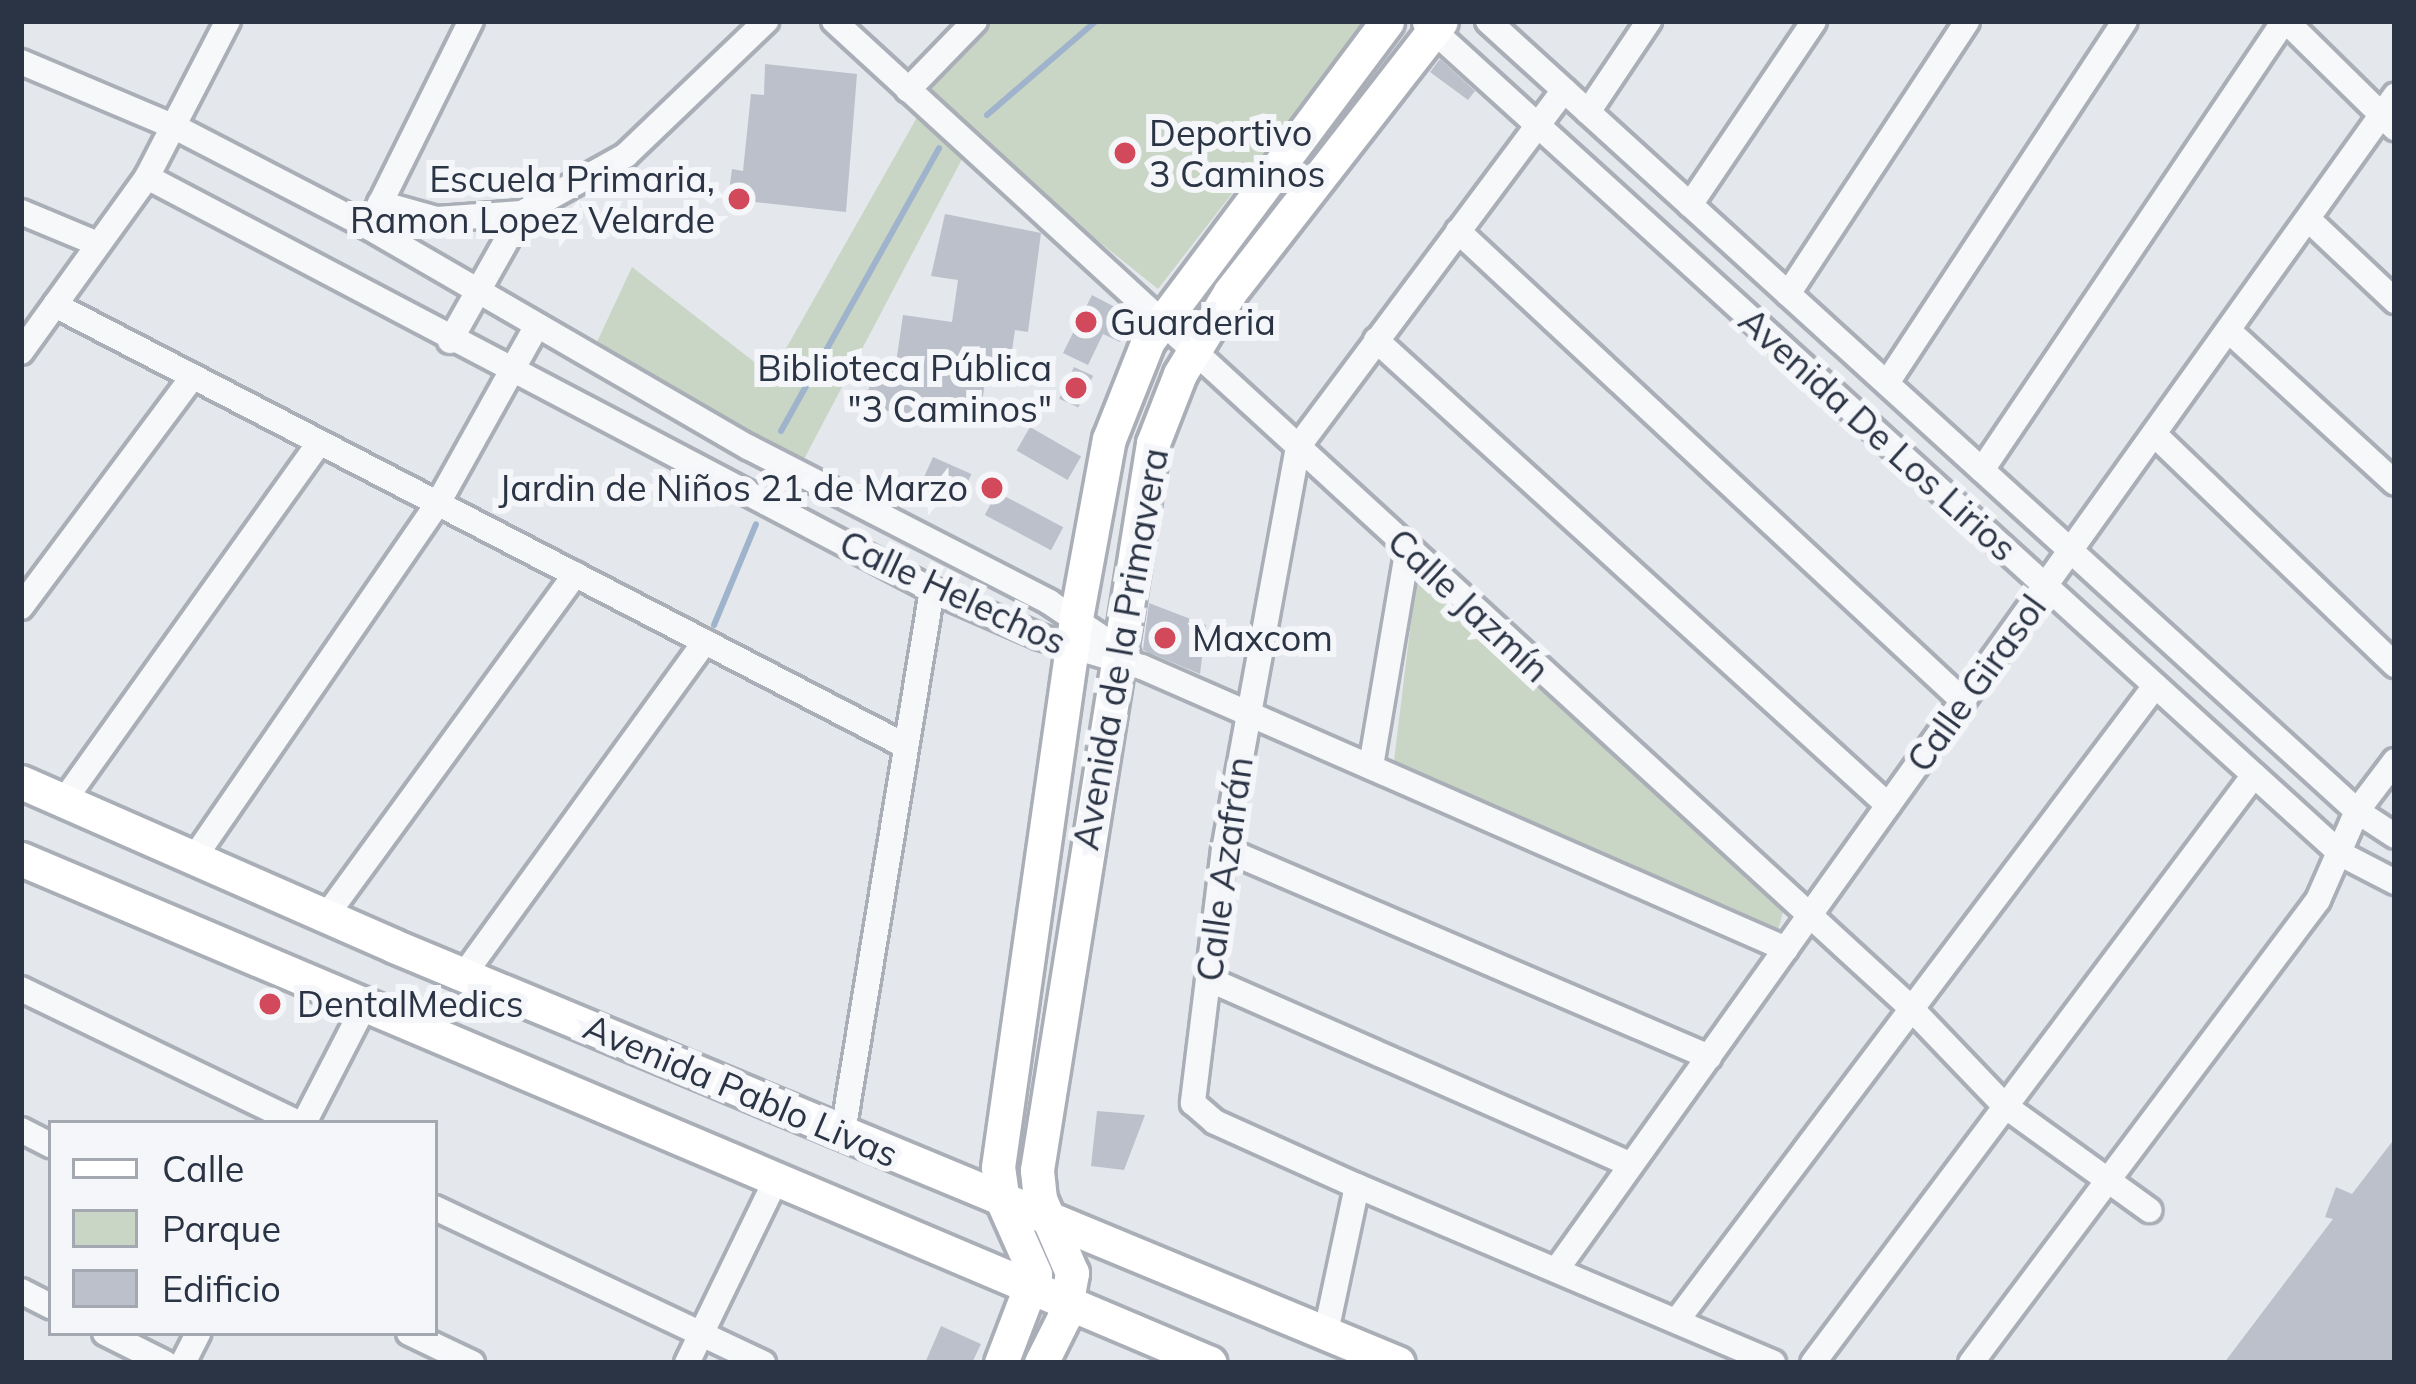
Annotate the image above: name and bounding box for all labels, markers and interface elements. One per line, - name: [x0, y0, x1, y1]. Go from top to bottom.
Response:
- place label: Deportivo 3 Caminos: [1149, 110, 1325, 195]
- marker: Deportivo 3 Caminos: [1112, 140, 1138, 166]
- place label: Escuela Primaria, Ramon Lopez Velarde: [350, 156, 715, 241]
- marker: Escuela Primaria, Ramon Lopez Velarde: [726, 186, 752, 212]
- street label: Avenida De Los Lirios: [1731, 298, 2025, 570]
- place label: Guarderia: [1110, 300, 1276, 344]
- marker: Guarderia: [1073, 309, 1099, 335]
- place label: Biblioteca Pública "3 Caminos": [757, 345, 1052, 430]
- marker: Biblioteca Pública "3 Caminos": [1063, 375, 1089, 401]
- street label: Avenida de la Primavera: [1063, 445, 1177, 853]
- place label: Jardin de Niños 21 de Marzo: [498, 466, 968, 510]
- marker: Jardin de Niños 21 de Marzo: [979, 475, 1005, 501]
- street label: Calle Jazmín: [1379, 519, 1559, 691]
- street label: Calle Helechos: [833, 521, 1073, 663]
- street label: Calle Girasol: [1897, 586, 2055, 780]
- place label: Maxcom: [1192, 616, 1333, 660]
- marker: Maxcom: [1149, 622, 1181, 654]
- street label: Calle Azafrán: [1187, 754, 1261, 984]
- place label: DentalMedics: [297, 982, 524, 1026]
- marker: DentalMedics: [254, 988, 286, 1020]
- street label: Avenida Pablo Livas: [578, 1004, 904, 1176]
- legend: [48, 1120, 438, 1336]
- text: Calle: [162, 1146, 244, 1191]
- text: Parque: [162, 1206, 281, 1251]
- text: Edificio: [162, 1266, 281, 1311]

